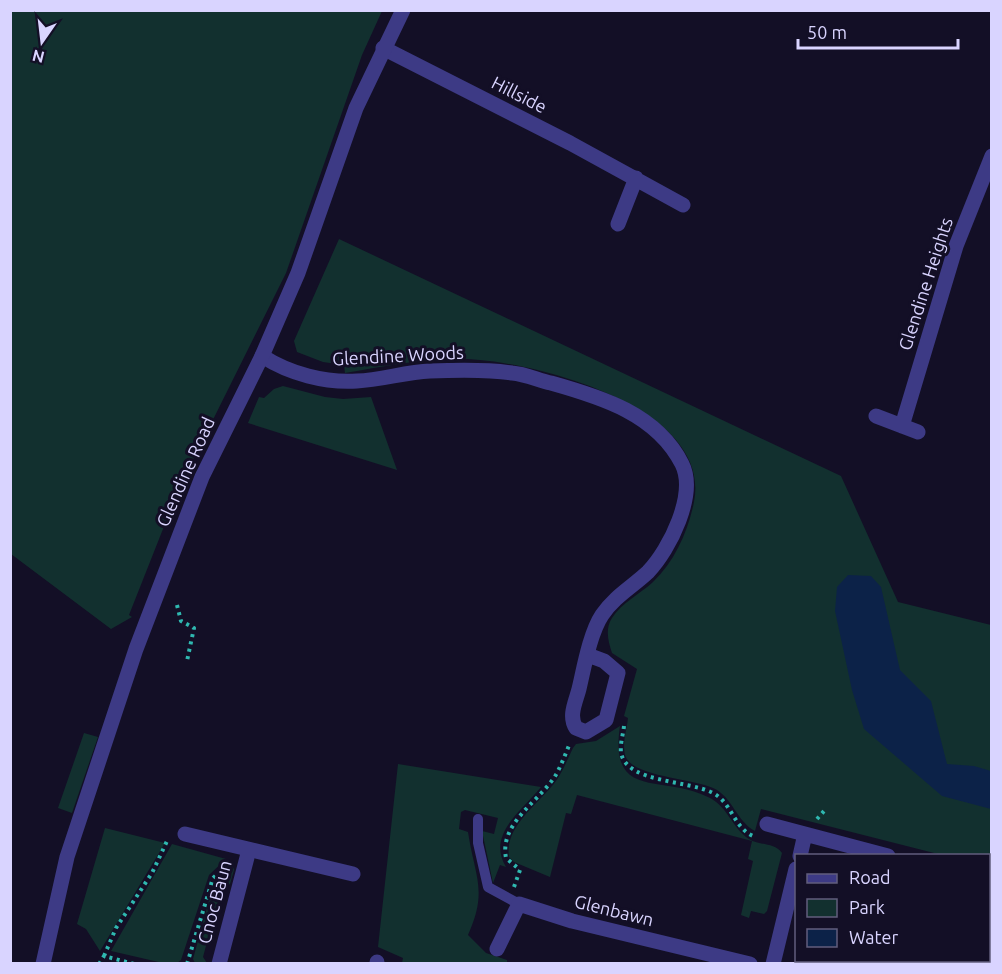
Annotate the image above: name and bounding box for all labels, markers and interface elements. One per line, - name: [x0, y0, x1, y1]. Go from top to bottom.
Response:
- north arrow: [12, 12, 72, 72]
- scale bar: [798, 12, 958, 50]
- text: 50 m: [807, 22, 847, 42]
- text: N: [30, 46, 46, 67]
- street label: Hillside: [489, 72, 550, 116]
- street label: Glendine Heights: [894, 215, 956, 353]
- street label: Glendine Woods: [332, 342, 465, 368]
- street label: Glendine Road: [152, 414, 218, 529]
- legend: [795, 854, 990, 962]
- street label: Cnoc Baun: [193, 858, 235, 946]
- text: Road: [849, 867, 891, 887]
- street label: Glenbawn: [573, 891, 656, 930]
- text: Park: [849, 897, 885, 917]
- text: Water: [849, 927, 899, 947]

